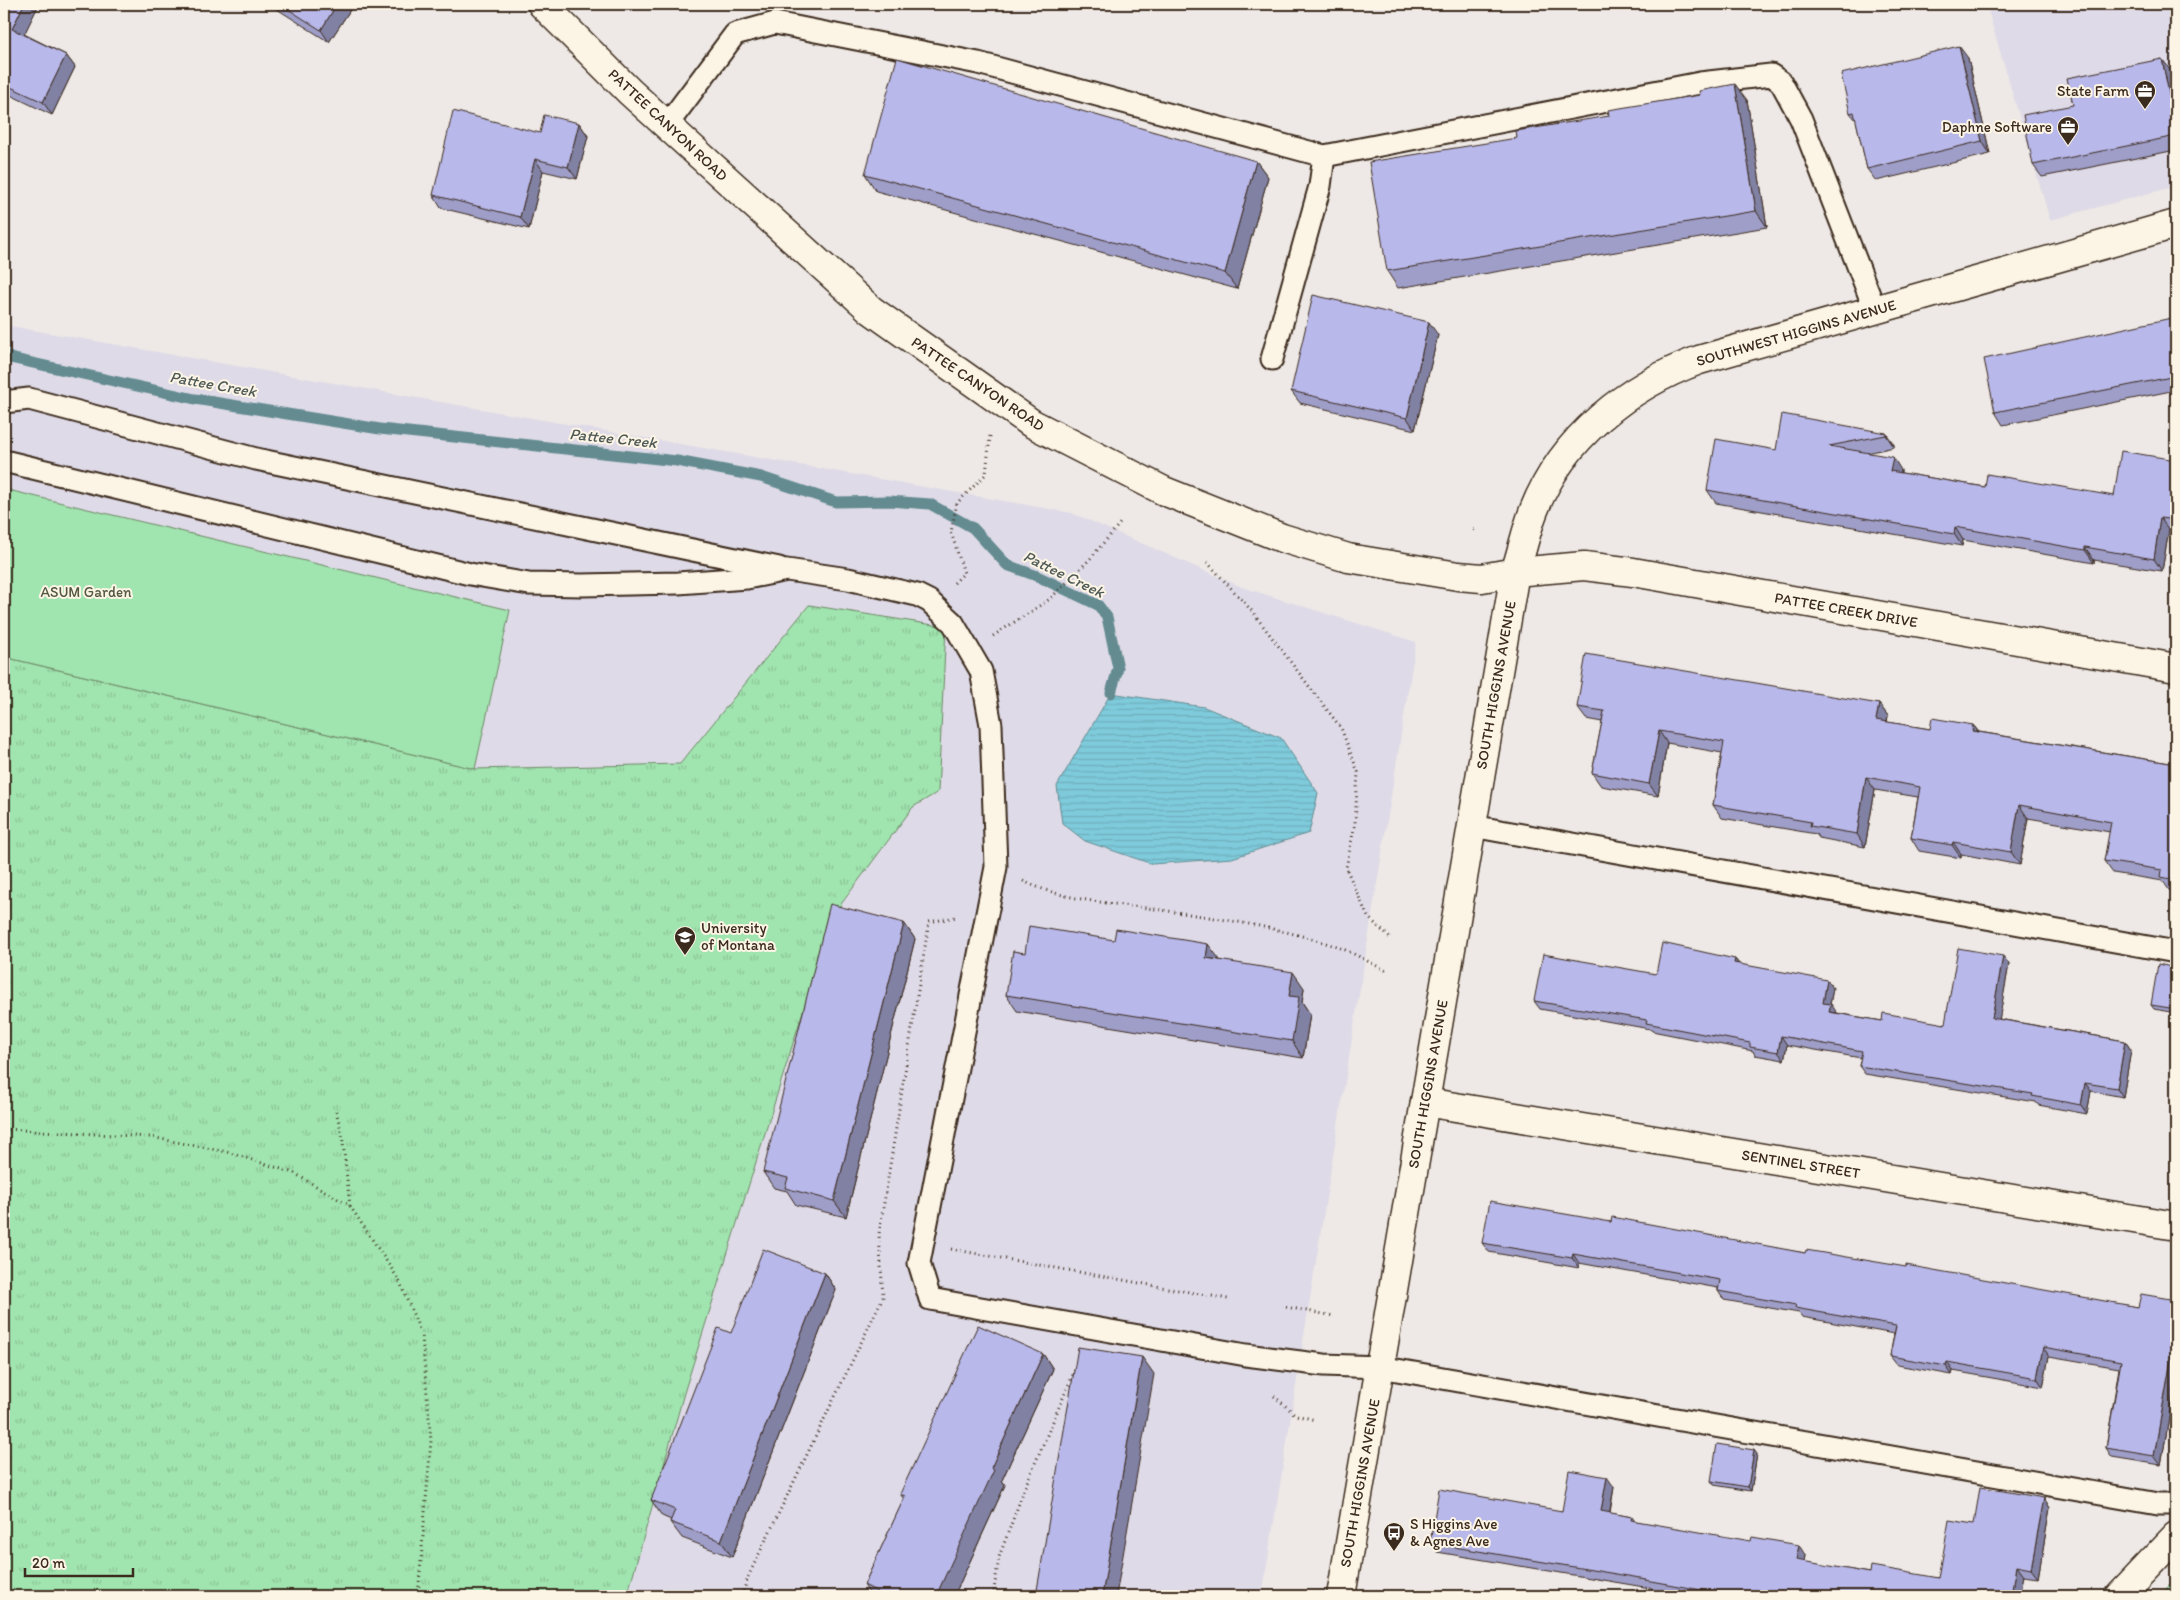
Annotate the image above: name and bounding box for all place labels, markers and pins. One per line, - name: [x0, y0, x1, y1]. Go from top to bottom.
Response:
- office icon: State Farm: [2133, 79, 2157, 110]
- place label: State Farm: [2057, 82, 2129, 100]
- office icon: Daphne Software: [2056, 115, 2080, 146]
- place label: Daphne Software: [1942, 118, 2052, 136]
- place label: University of Montana: [701, 919, 775, 954]
- school or university icon: University of Montana: [673, 925, 697, 956]
- place label: S Higgins Ave & Agnes Ave: [1410, 1515, 1498, 1550]
- bus stop icon: S Higgins Ave & Agnes Ave: [1382, 1521, 1406, 1552]

